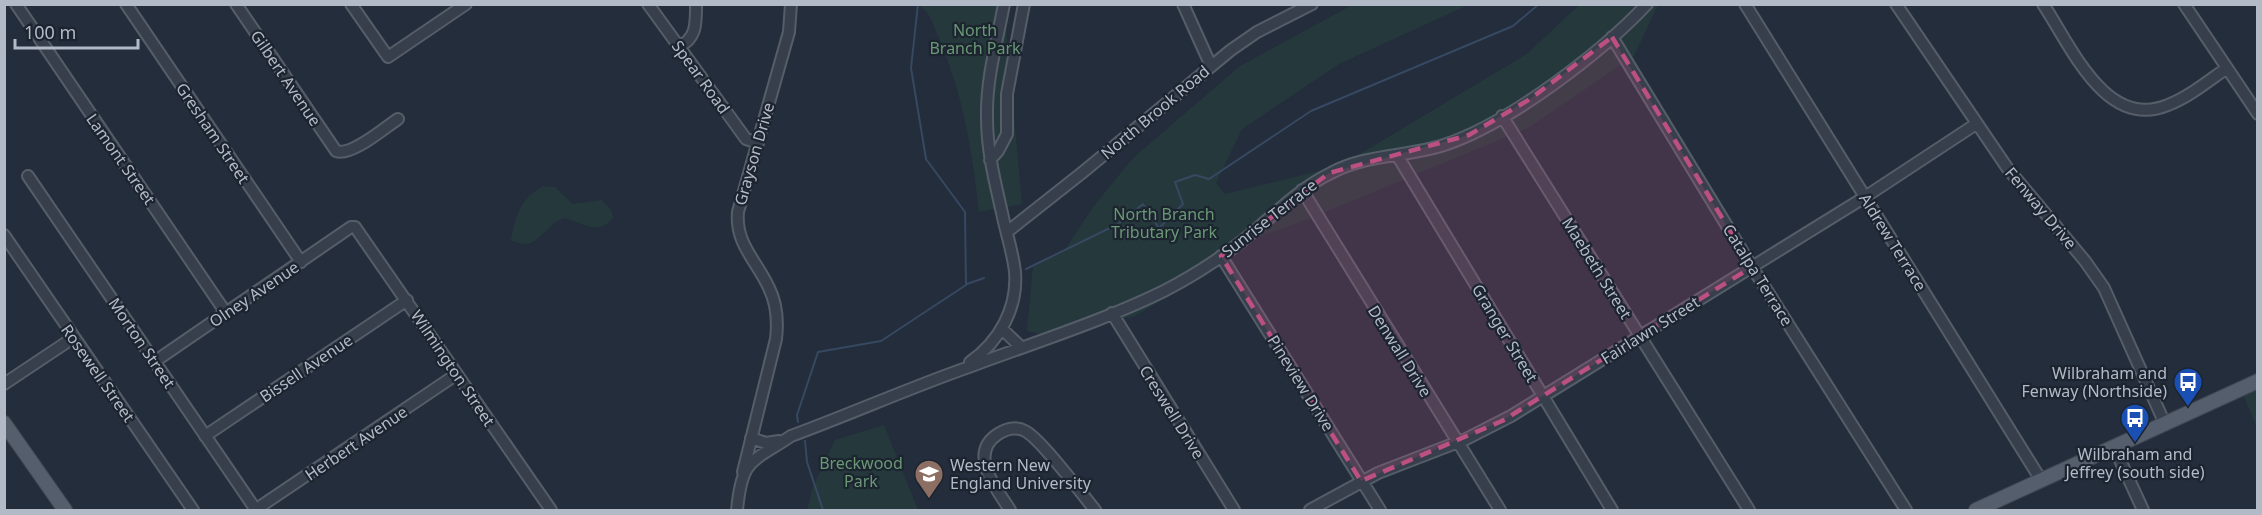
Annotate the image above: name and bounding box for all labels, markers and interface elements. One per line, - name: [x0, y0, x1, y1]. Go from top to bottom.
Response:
- scale bar: [15, 12, 138, 50]
- park label: North Branch Park: [929, 19, 1021, 59]
- text: 100 m: [24, 20, 76, 44]
- street label: Gilbert Avenue: [246, 26, 326, 130]
- street label: Spear Road: [667, 36, 735, 118]
- street label: North Brook Road: [1096, 60, 1214, 164]
- street label: Gresham Street: [171, 78, 255, 188]
- street label: Grayson Drive: [729, 100, 779, 208]
- street label: Lamont Street: [81, 109, 161, 209]
- street label: Fenway Drive: [2000, 162, 2082, 254]
- street label: Sunrise Terrace: [1217, 174, 1321, 262]
- street label: Aldrew Terrace: [1854, 189, 1932, 295]
- park label: North Branch Tributary Park: [1111, 203, 1217, 243]
- street label: Maebeth Street: [1557, 213, 1637, 323]
- street label: Catalpa Terrace: [1718, 220, 1798, 330]
- street label: Olney Avenue: [205, 256, 303, 332]
- street label: Granger Street: [1467, 280, 1543, 386]
- street label: Fairlawn Street: [1597, 291, 1704, 369]
- street label: Morton Street: [104, 293, 181, 393]
- street label: Denwall Drive: [1363, 301, 1437, 401]
- street label: Wilmington Street: [406, 305, 500, 431]
- street label: Rosewell Street: [56, 320, 140, 426]
- street label: Bissell Avenue: [255, 329, 357, 407]
- street label: Pineview Drive: [1263, 331, 1339, 435]
- street label: Creswell Drive: [1134, 361, 1210, 463]
- place label: Wilbraham and Fenway (Northside): [2022, 362, 2167, 402]
- bus stop icon: Wilbraham and Fenway (Northside): [2172, 366, 2204, 408]
- street label: Herbert Avenue: [300, 401, 412, 485]
- bus stop icon: Wilbraham and Jeffrey (south side): [2119, 402, 2151, 444]
- place label: Wilbraham and Jeffrey (south side): [2063, 443, 2205, 483]
- park label: Breckwood Park: [819, 452, 903, 492]
- place label: Western New England University: [950, 454, 1092, 494]
- school or university icon: Western New England University: [913, 458, 945, 500]

